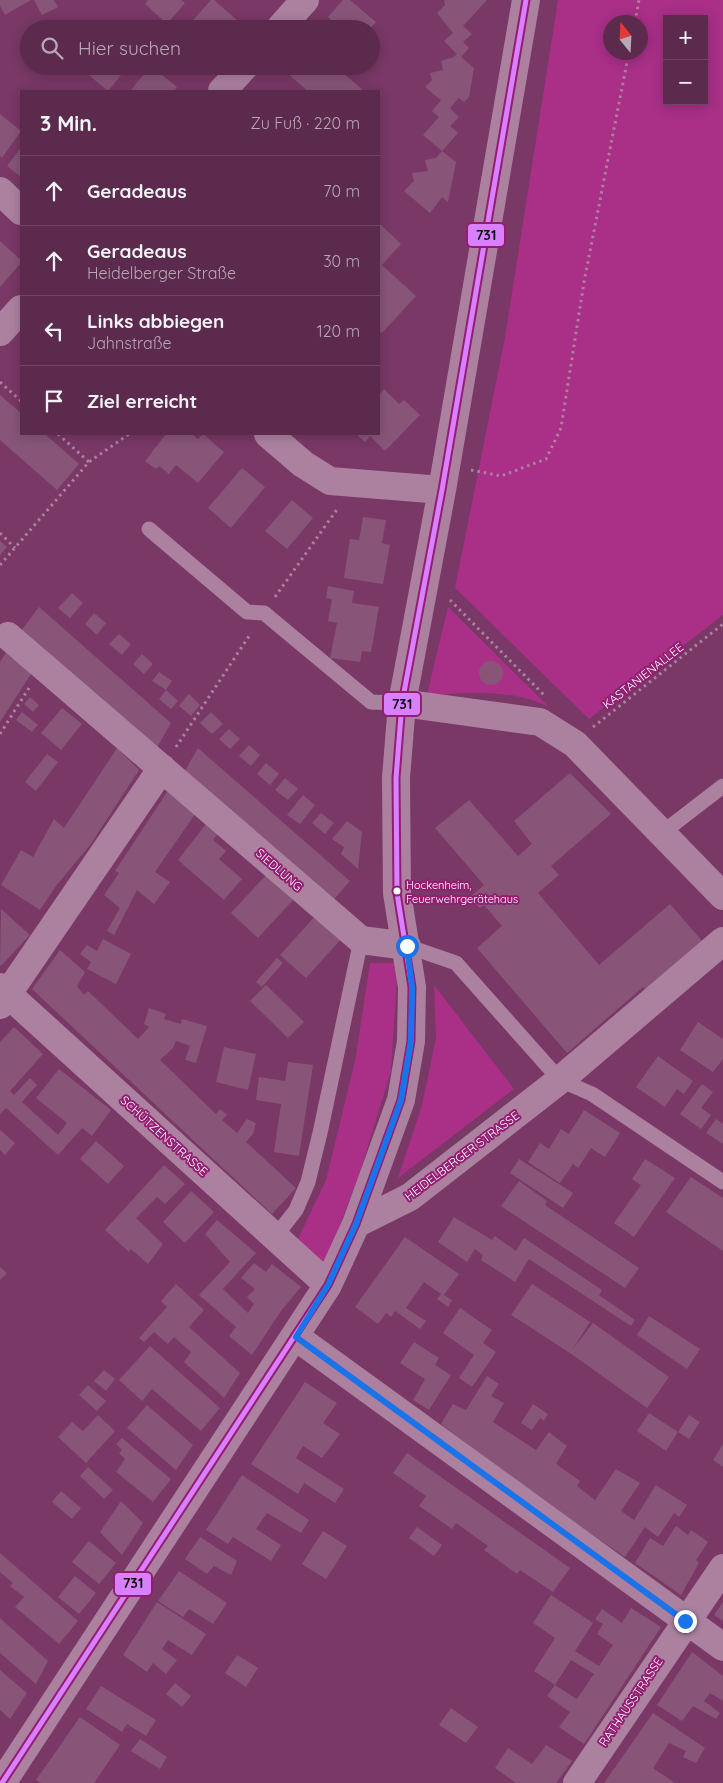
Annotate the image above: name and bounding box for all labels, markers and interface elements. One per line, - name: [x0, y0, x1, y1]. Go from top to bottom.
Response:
- north arrow: [603, 15, 648, 60]
- map controls: [663, 15, 708, 105]
- button: +: [663, 15, 708, 60]
- search box: [20, 20, 380, 75]
- icon: search: [38, 34, 66, 62]
- text: Hier suchen: [78, 36, 181, 60]
- button: −: [663, 60, 708, 105]
- text: 3 Min.: [40, 110, 97, 136]
- text: Zu Fuß · 220 m: [251, 113, 360, 133]
- icon: ahead: [40, 177, 68, 205]
- text: Geradeaus: [87, 179, 187, 203]
- text: 70 m: [323, 181, 360, 201]
- line badge: 731: [467, 223, 505, 247]
- text: 731: [476, 226, 496, 244]
- text: Geradeaus: [87, 239, 187, 263]
- icon: ahead: [40, 247, 68, 275]
- text: 30 m: [323, 251, 360, 271]
- text: Heidelberger Straße: [87, 263, 236, 283]
- text: Links abbiegen: [87, 309, 224, 333]
- icon: left: [40, 317, 68, 345]
- text: 120 m: [317, 321, 360, 341]
- text: Jahnstraße: [87, 333, 172, 353]
- icon: arrive: [40, 387, 68, 415]
- text: Ziel erreicht: [87, 389, 197, 413]
- street label: KASTANIENALLEE: [599, 639, 686, 712]
- line badge: 731: [383, 692, 421, 716]
- text: 731: [392, 695, 412, 713]
- street label: SIEDLUNG: [253, 845, 306, 894]
- place label: Hockenheim, Feuerwehrgerätehaus: [406, 878, 518, 906]
- marker: Hockenheim, Feuerwehrgerätehaus: [392, 886, 402, 896]
- route start: [396, 935, 419, 958]
- street label: SCHÜTZENSTRASSE: [118, 1092, 211, 1179]
- street label: HEIDELBERGER STRASSE: [402, 1108, 522, 1204]
- line badge: 731: [114, 1572, 152, 1596]
- text: 731: [123, 1574, 143, 1592]
- route end: [674, 1610, 697, 1633]
- street label: RATHAUSSTRASSE: [595, 1654, 666, 1749]

